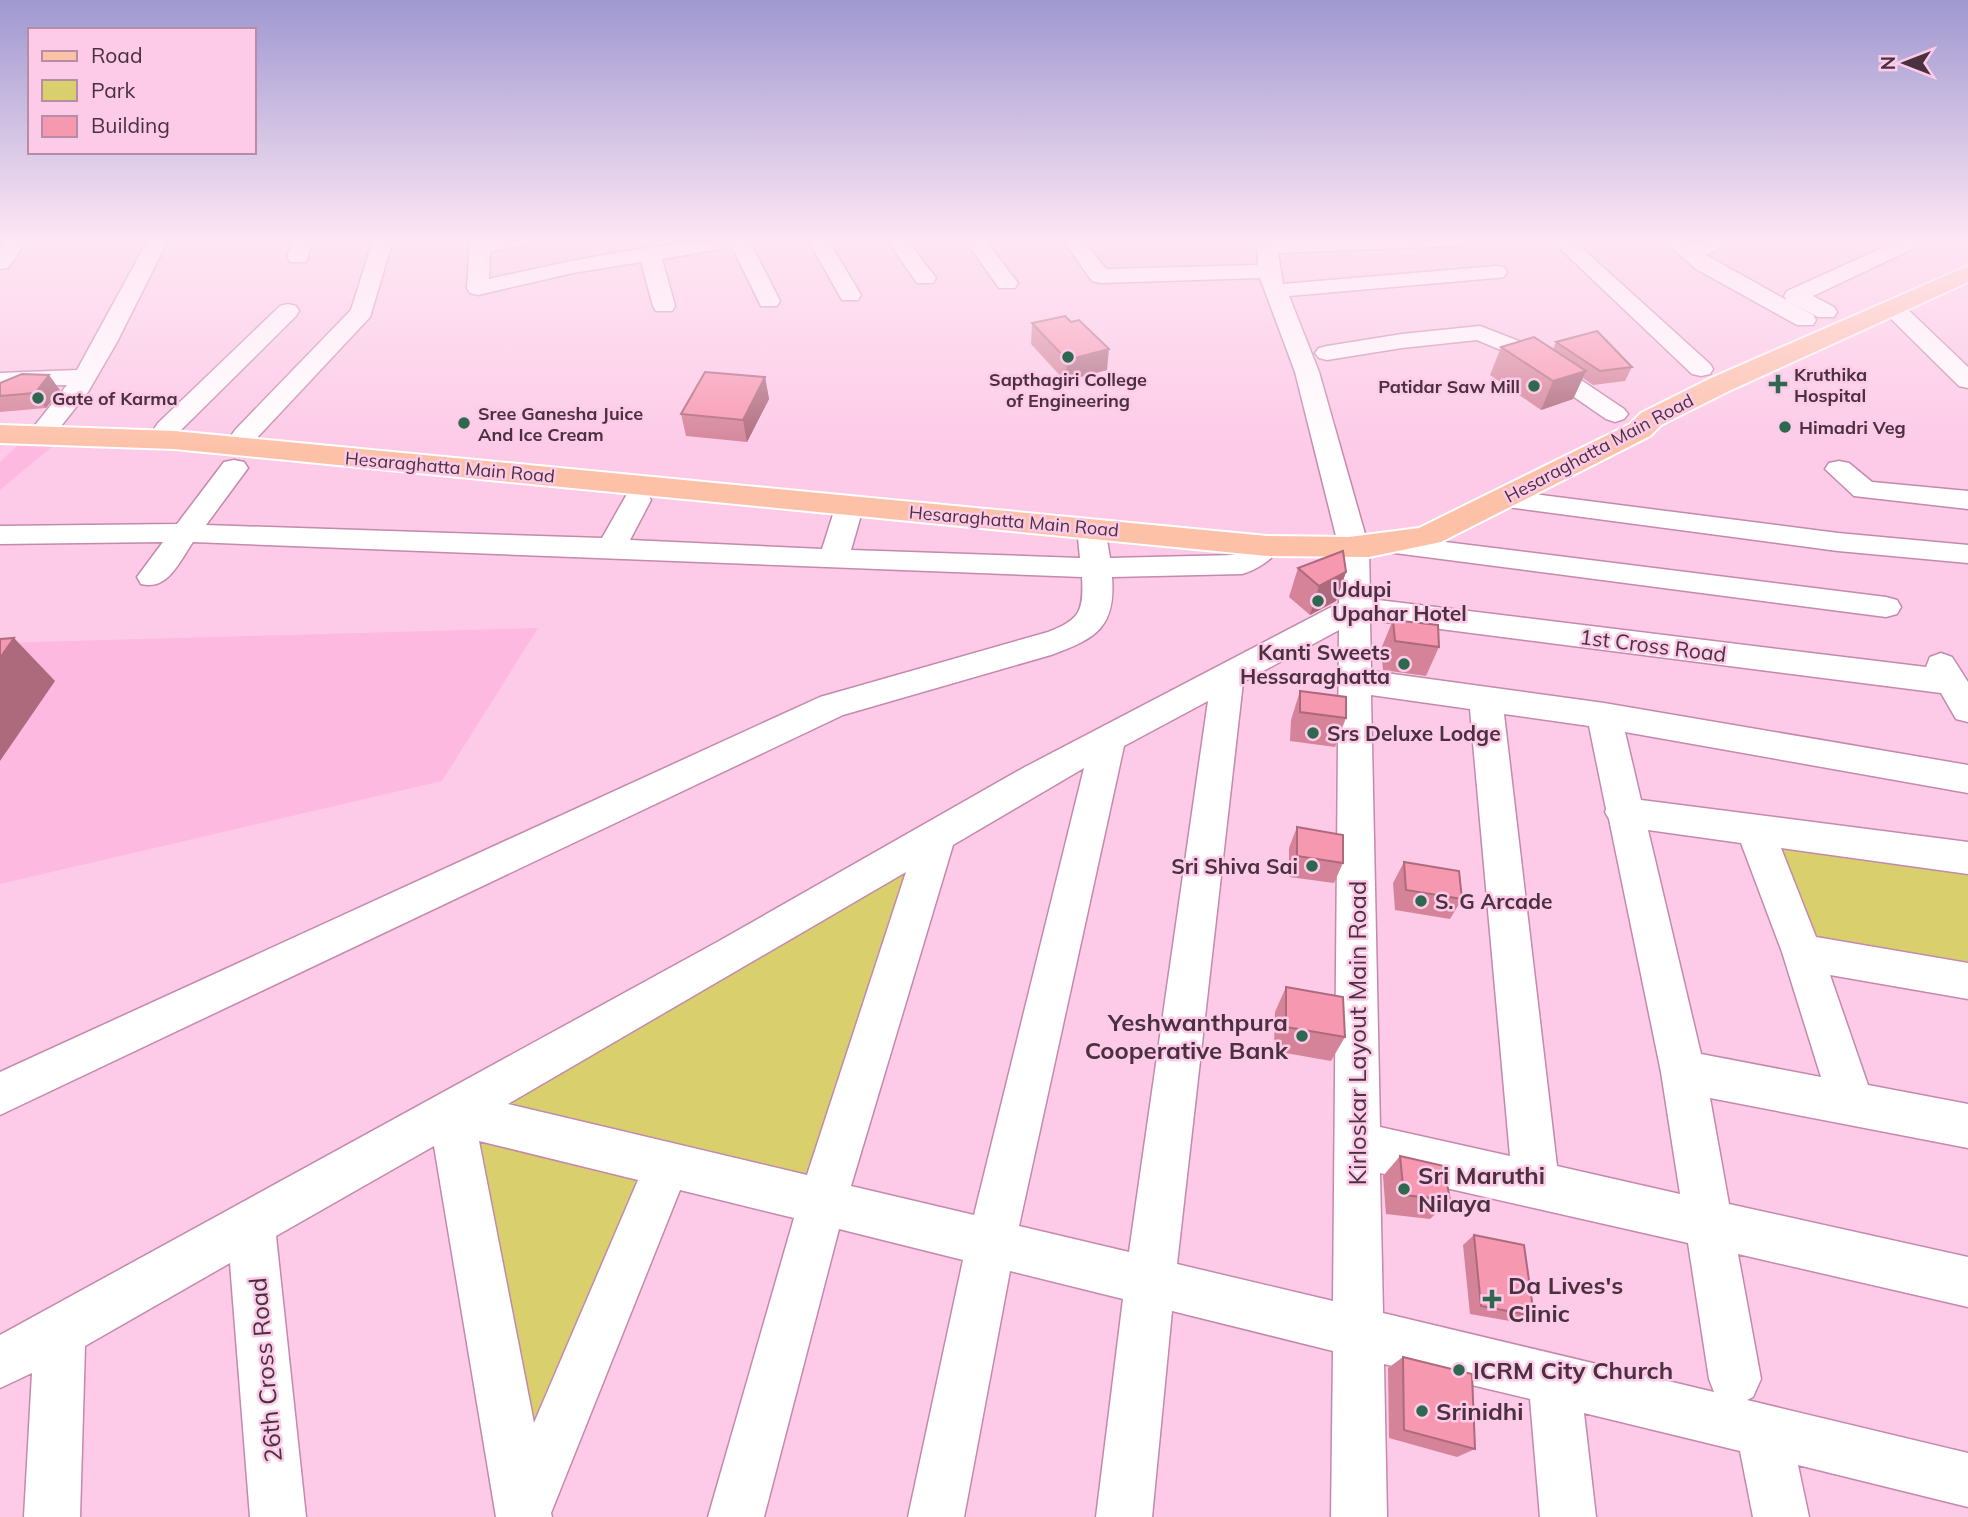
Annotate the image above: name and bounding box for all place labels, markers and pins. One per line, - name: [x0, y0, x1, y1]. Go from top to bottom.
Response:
- marker: Sapthagiri College of Engineering: [1060, 349, 1076, 365]
- place label: Kruthika Hospital: [1794, 363, 1867, 407]
- place label: Sapthagiri College of Engineering: [989, 368, 1147, 412]
- marker: Kruthika Hospital: [1768, 374, 1788, 394]
- place label: Patidar Saw Mill: [1378, 375, 1520, 398]
- marker: Patidar Saw Mill: [1526, 378, 1542, 394]
- place label: Gate of Karma: [52, 387, 178, 410]
- marker: Gate of Karma: [30, 390, 46, 406]
- place label: Sree Ganesha Juice And Ice Cream: [478, 402, 643, 446]
- marker: Sree Ganesha Juice And Ice Cream: [456, 415, 472, 431]
- place label: Himadri Veg: [1799, 416, 1906, 439]
- marker: Himadri Veg: [1777, 419, 1793, 435]
- place label: Udupi Upahar Hotel: [1332, 576, 1467, 626]
- marker: Udupi Upahar Hotel: [1310, 593, 1326, 609]
- place label: Kanti Sweets Hessaraghatta: [1240, 639, 1390, 689]
- marker: Kanti Sweets Hessaraghatta: [1396, 656, 1412, 672]
- place label: Srs Deluxe Lodge: [1327, 720, 1501, 746]
- marker: Srs Deluxe Lodge: [1305, 725, 1321, 741]
- place label: Sri Shiva Sai: [1171, 853, 1298, 879]
- marker: Sri Shiva Sai: [1304, 858, 1320, 874]
- place label: S. G Arcade: [1435, 888, 1553, 914]
- marker: S. G Arcade: [1413, 893, 1429, 909]
- place label: Yeshwanthpura Cooperative Bank: [1085, 1007, 1289, 1065]
- marker: Yeshwanthpura Cooperative Bank: [1294, 1028, 1310, 1044]
- place label: Sri Maruthi Nilaya: [1418, 1160, 1545, 1218]
- marker: Sri Maruthi Nilaya: [1396, 1181, 1412, 1197]
- place label: Da Lives's Clinic: [1508, 1270, 1623, 1328]
- marker: Da Lives's Clinic: [1482, 1289, 1502, 1309]
- place label: ICRM City Church: [1473, 1355, 1673, 1385]
- marker: ICRM City Church: [1451, 1362, 1467, 1378]
- place label: Srinidhi: [1436, 1396, 1524, 1426]
- marker: Srinidhi: [1414, 1403, 1430, 1419]

